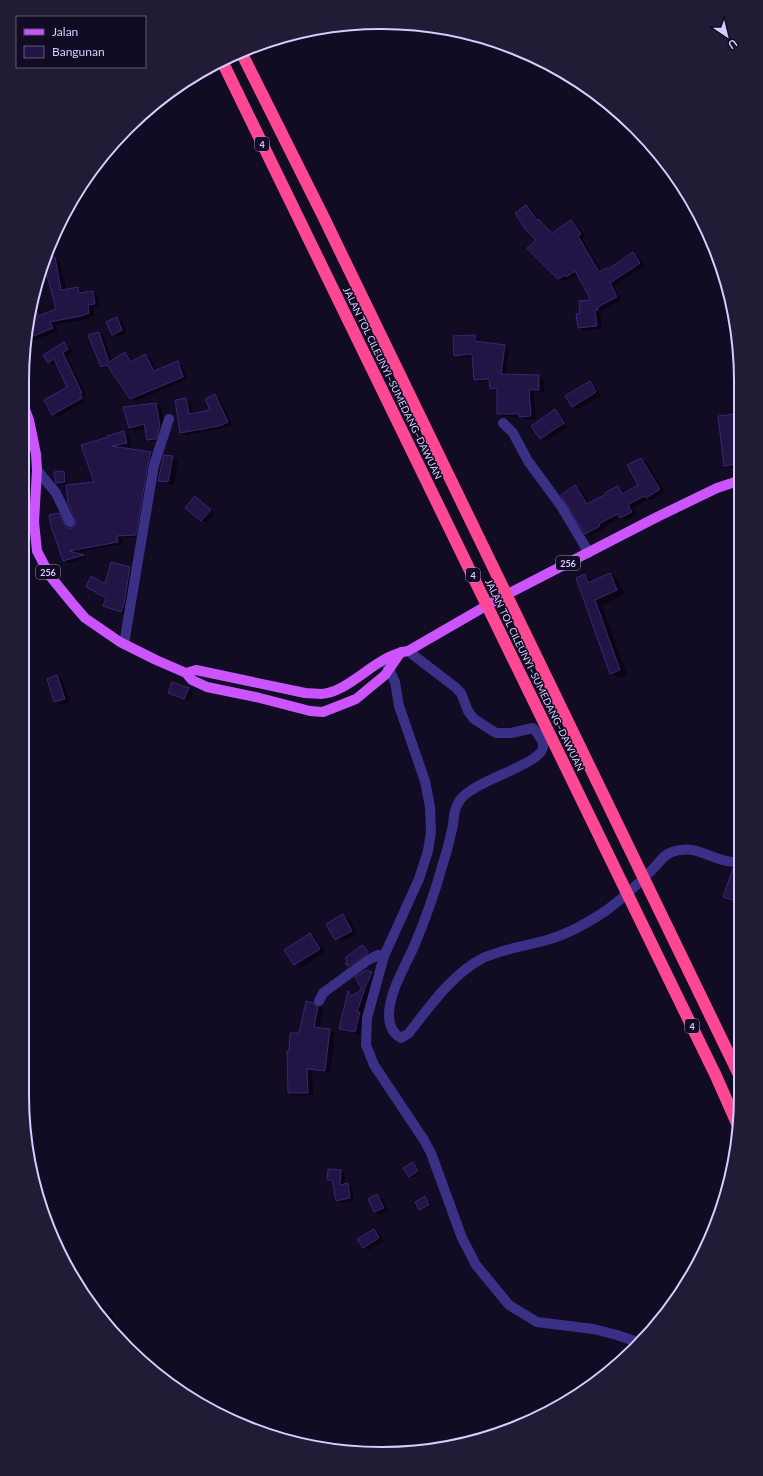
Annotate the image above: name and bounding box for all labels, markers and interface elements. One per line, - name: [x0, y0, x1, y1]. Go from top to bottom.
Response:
- legend: [16, 16, 146, 68]
- north arrow: [707, 16, 747, 56]
- text: Jalan: [52, 24, 78, 39]
- text: U: [726, 37, 740, 52]
- text: Bangunan: [52, 44, 105, 59]
- road number: 4: [255, 137, 269, 151]
- street label: JALAN TOL CILEUNYI–SUMEDANG–DAWUAN: [341, 285, 445, 481]
- road number: 256: [556, 556, 580, 570]
- road number: 256: [36, 565, 60, 579]
- road number: 4: [466, 568, 480, 582]
- street label: JALAN TOL CILEUNYI–SUMEDANG–DAWUAN: [483, 577, 587, 773]
- road number: 4: [685, 1019, 699, 1033]

